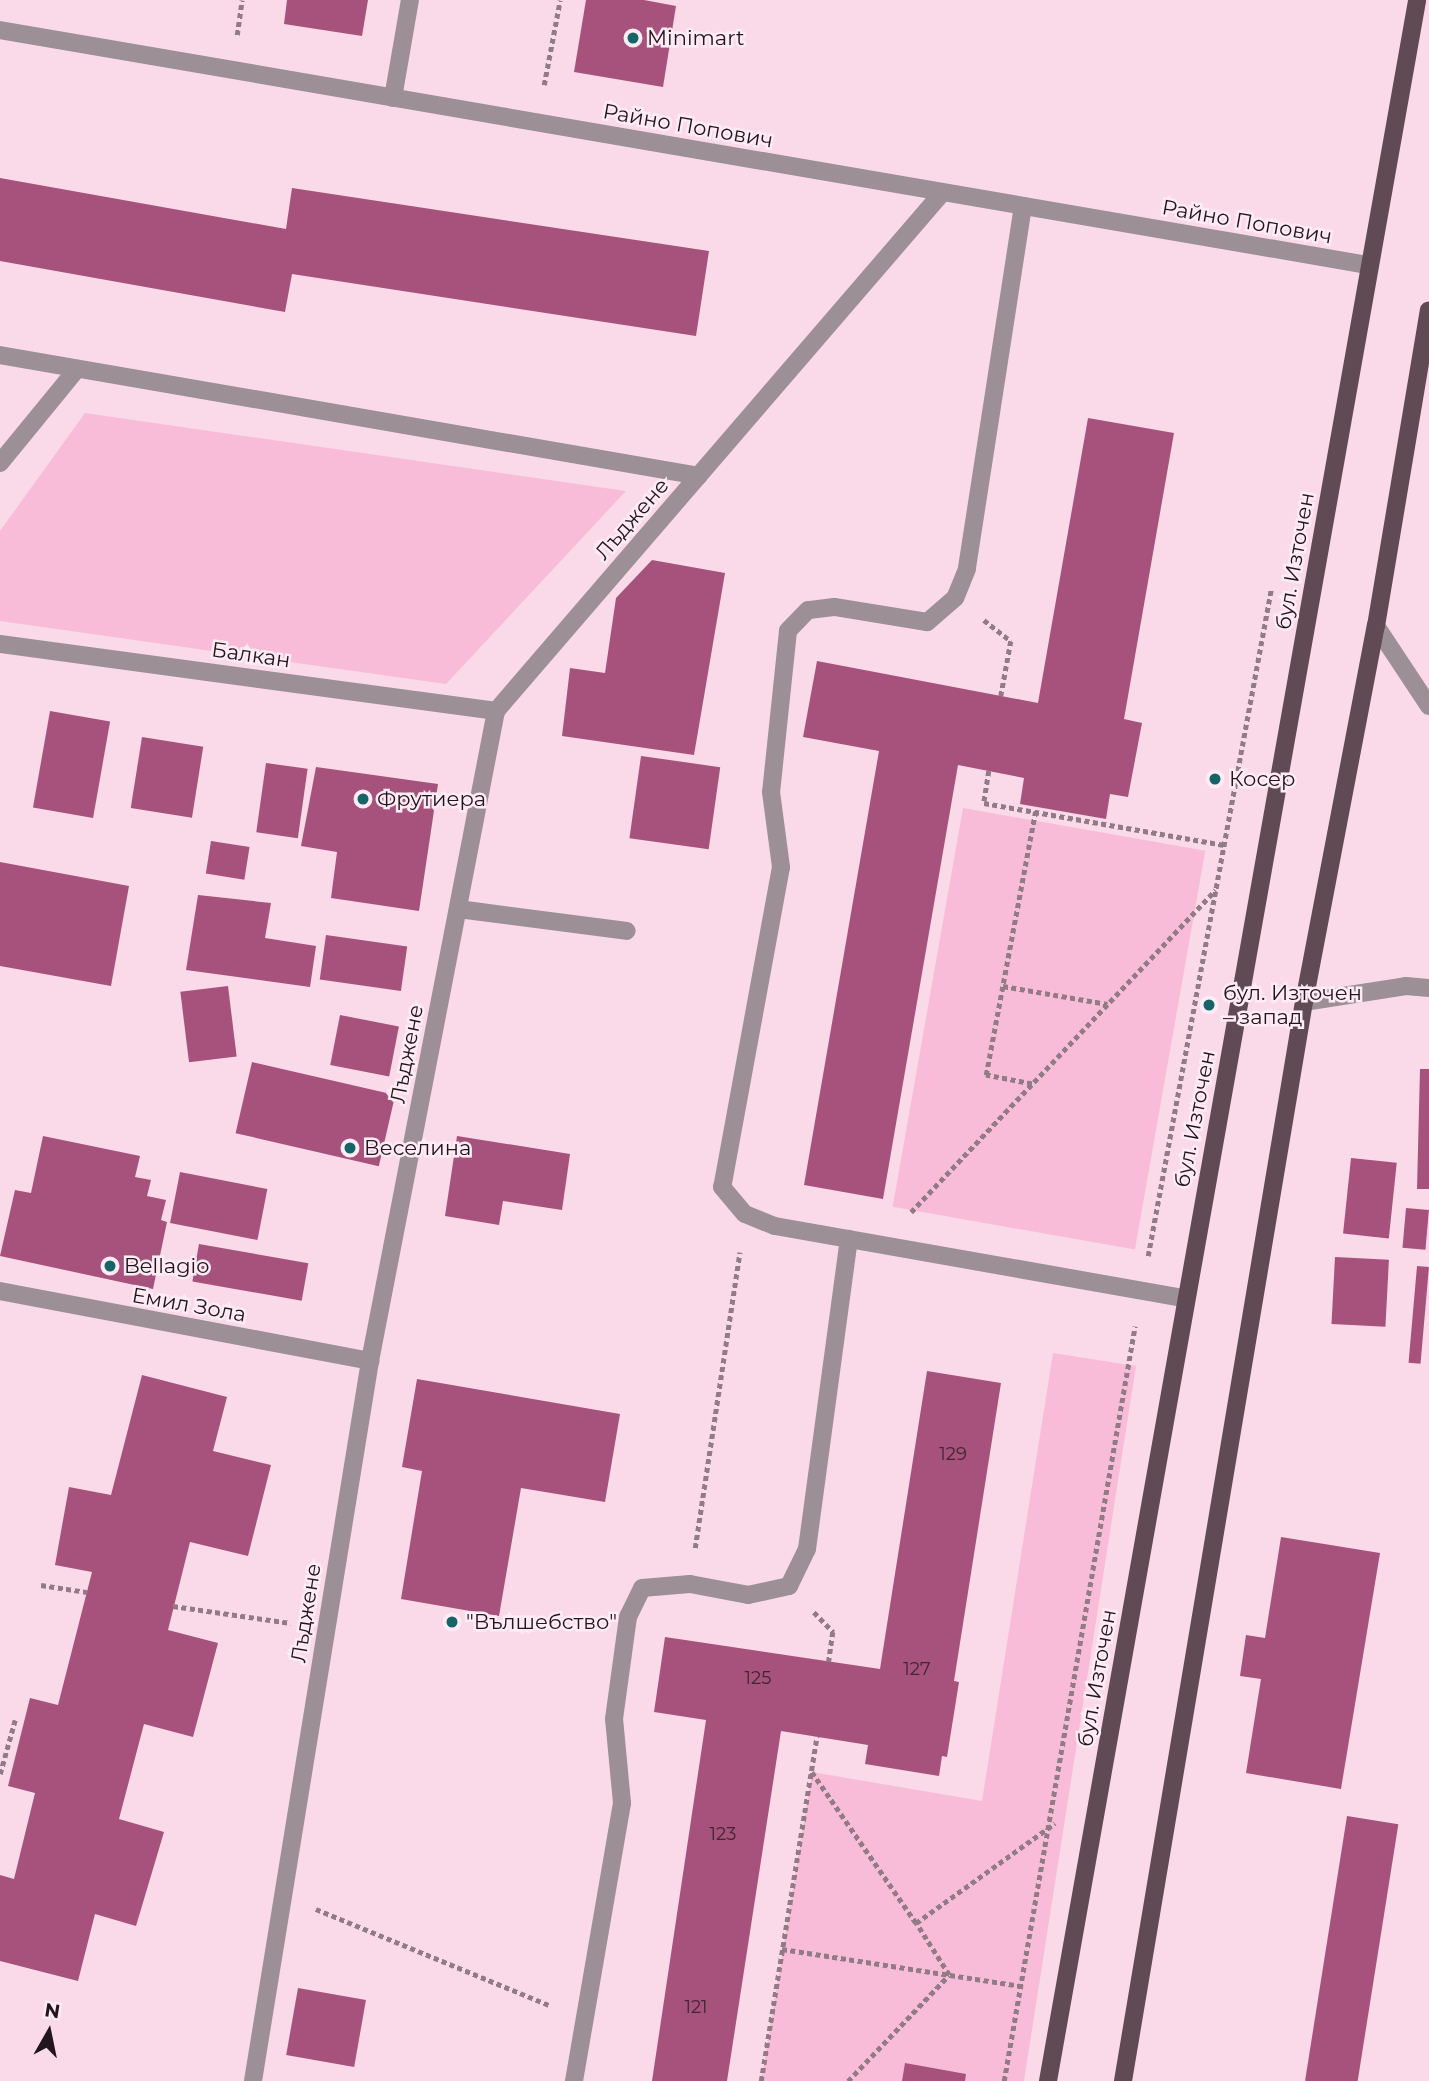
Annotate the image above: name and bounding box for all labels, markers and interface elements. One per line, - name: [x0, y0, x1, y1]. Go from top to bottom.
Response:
- place label: Minimart: [647, 25, 744, 51]
- marker: Minimart: [625, 30, 641, 46]
- street label: Райно Попович: [601, 99, 775, 153]
- street label: Райно Попович: [1160, 195, 1334, 249]
- street label: Лъджене: [590, 473, 674, 565]
- street label: бул. Източен: [1271, 490, 1319, 632]
- street label: Балкан: [210, 637, 292, 673]
- place label: Косер: [1229, 766, 1295, 792]
- marker: Косер: [1207, 771, 1223, 787]
- place label: Фрутиера: [377, 786, 486, 812]
- marker: Фрутиера: [355, 791, 371, 807]
- place label: бул. Източен – запад: [1223, 980, 1362, 1030]
- marker: бул. Източен – запад: [1201, 997, 1217, 1013]
- street label: Лъджене: [385, 1003, 429, 1105]
- street label: бул. Източен: [1169, 1048, 1221, 1190]
- place label: Веселина: [364, 1135, 471, 1161]
- marker: Веселина: [342, 1140, 358, 1156]
- place label: Bellagio: [124, 1253, 209, 1279]
- marker: Bellagio: [102, 1258, 118, 1274]
- street label: Емил Зола: [130, 1283, 248, 1327]
- house number: 129: [939, 1443, 967, 1465]
- street label: Лъджене: [286, 1562, 326, 1664]
- street label: бул. Източен: [1073, 1607, 1121, 1749]
- place label: "Вълшебство": [466, 1609, 617, 1635]
- marker: "Вълшебство": [444, 1614, 460, 1630]
- house number: 127: [903, 1658, 931, 1680]
- house number: 125: [745, 1667, 771, 1689]
- house number: 123: [710, 1823, 736, 1845]
- house number: 121: [684, 1996, 708, 2018]
- north arrow: [14, 1997, 84, 2067]
- text: N: [43, 1998, 62, 2023]

